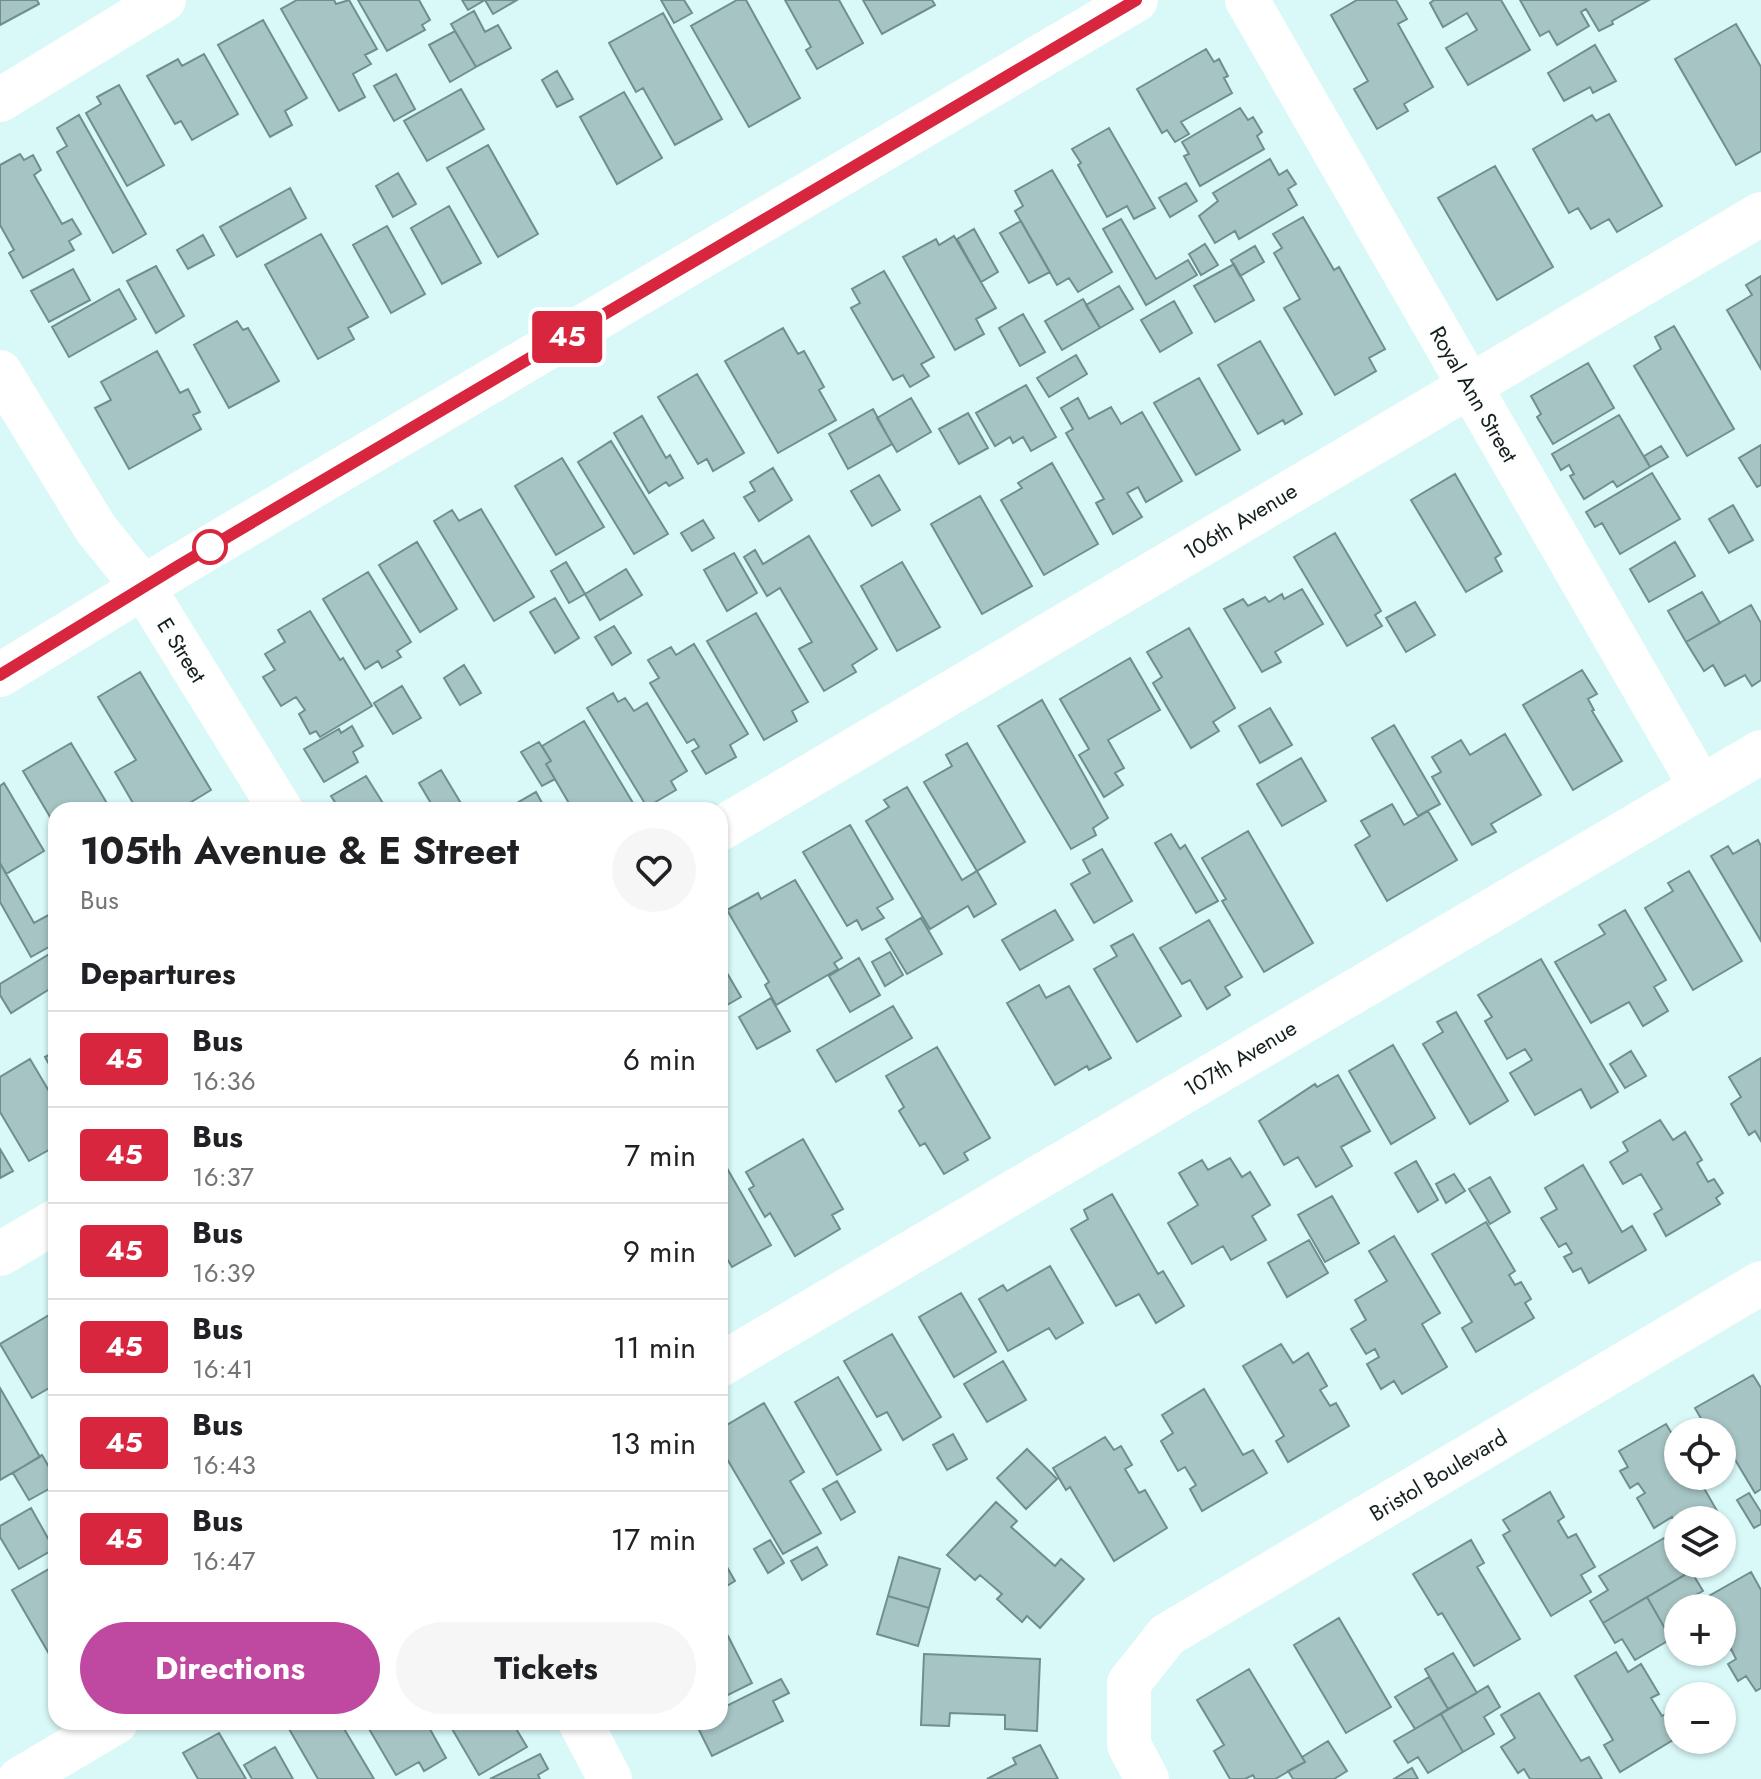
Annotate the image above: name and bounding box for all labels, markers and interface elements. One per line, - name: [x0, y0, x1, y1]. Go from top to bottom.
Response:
- line badge: 45: [531, 311, 603, 363]
- text: 45: [548, 316, 586, 357]
- street label: Royal Ann Street: [1422, 320, 1526, 469]
- street label: 106th Avenue: [1177, 474, 1303, 568]
- unlabelled marker: [193, 530, 227, 564]
- street label: E Street: [150, 611, 215, 689]
- text: 105th Avenue & E Street: [80, 823, 519, 878]
- button: heart: [612, 828, 696, 912]
- text: Bus: [80, 881, 119, 919]
- text: Departures: [80, 952, 236, 995]
- street label: 107th Avenue: [1177, 1012, 1303, 1104]
- text: Bus: [192, 1019, 243, 1062]
- text: 45: [105, 1038, 143, 1079]
- text: 6 min: [623, 1038, 696, 1081]
- text: 16:36: [192, 1062, 256, 1100]
- text: Bus: [192, 1115, 243, 1158]
- text: 45: [105, 1134, 143, 1175]
- text: 7 min: [624, 1134, 696, 1177]
- text: 16:37: [192, 1158, 254, 1196]
- text: Bus: [192, 1211, 243, 1254]
- text: 45: [105, 1230, 143, 1271]
- text: 9 min: [623, 1230, 696, 1273]
- text: 16:39: [192, 1254, 256, 1292]
- text: Bus: [192, 1307, 243, 1350]
- text: 45: [105, 1326, 143, 1367]
- text: 11 min: [613, 1326, 696, 1369]
- text: 16:41: [192, 1350, 253, 1388]
- text: Bus: [192, 1403, 243, 1446]
- map controls: [1664, 1418, 1736, 1754]
- button: locate: [1664, 1418, 1736, 1490]
- street label: Bristol Boulevard: [1363, 1421, 1513, 1529]
- text: 45: [105, 1422, 143, 1463]
- text: 13 min: [610, 1422, 696, 1465]
- text: 16:43: [192, 1446, 256, 1484]
- text: Bus: [192, 1499, 243, 1542]
- button: layers: [1664, 1506, 1736, 1578]
- text: 45: [105, 1518, 143, 1559]
- text: 17 min: [611, 1518, 696, 1561]
- text: 16:47: [192, 1542, 255, 1580]
- button: +: [1664, 1594, 1736, 1666]
- button: Directions: [80, 1622, 380, 1714]
- button: Tickets: [396, 1622, 696, 1714]
- button: −: [1664, 1682, 1736, 1754]

